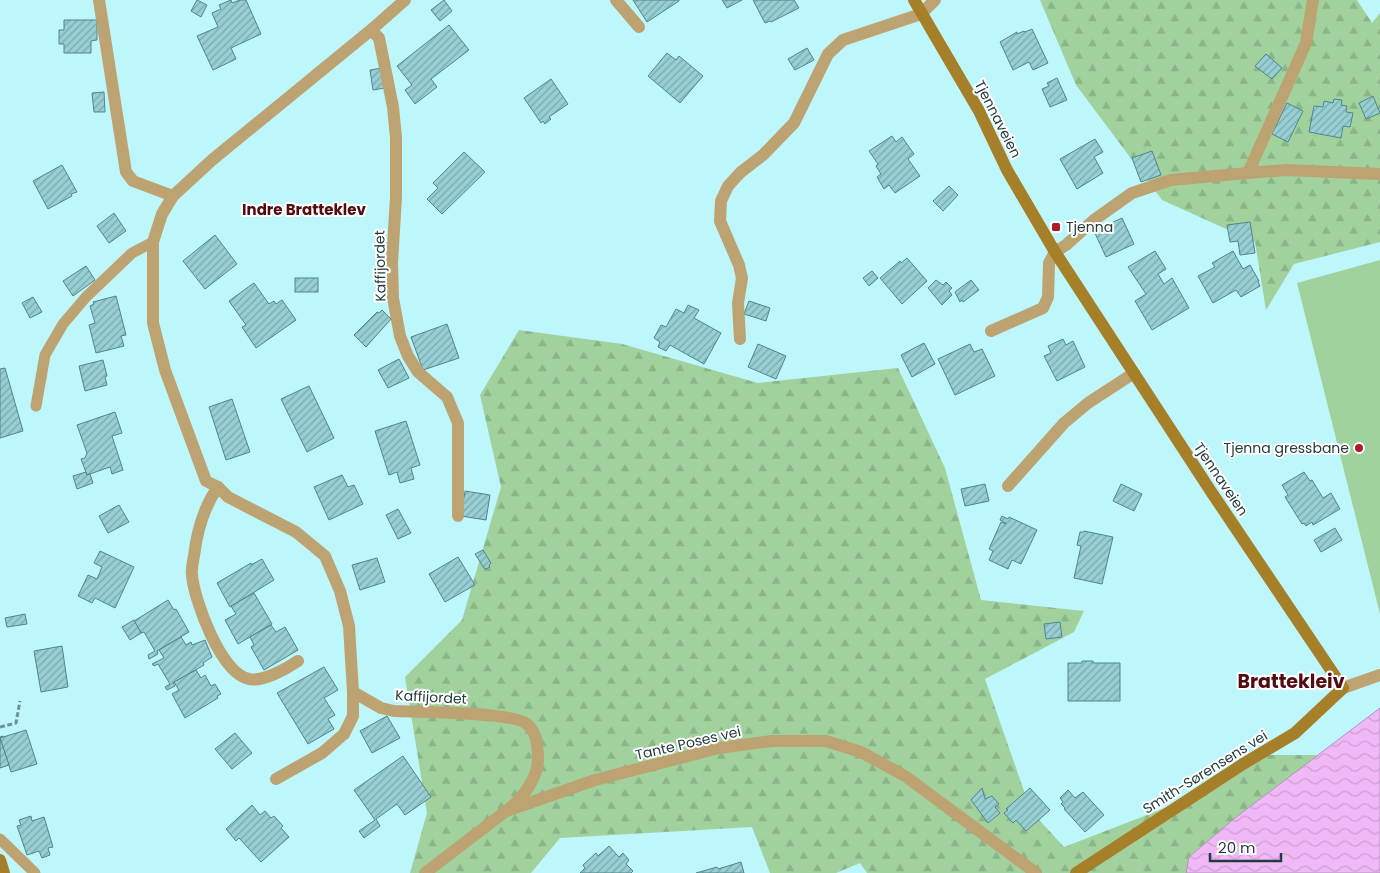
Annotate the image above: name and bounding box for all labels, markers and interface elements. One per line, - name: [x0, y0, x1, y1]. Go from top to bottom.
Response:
- street label: Tjennaveien: [970, 77, 1026, 161]
- district label: Indre Bratteklev: [242, 199, 367, 220]
- place label: Tjenna: [1066, 217, 1113, 237]
- marker: Tjenna: [1050, 221, 1062, 233]
- street label: Kaffijordet: [369, 230, 391, 302]
- street label: Tjennaveien: [1189, 438, 1253, 520]
- place label: Tjenna gressbane: [1224, 438, 1349, 458]
- marker: Tjenna gressbane: [1353, 442, 1365, 454]
- district label: Brattekleiv: [1237, 668, 1345, 695]
- street label: Kaffijordet: [395, 685, 467, 709]
- street label: Tante Poses vei: [633, 721, 743, 765]
- street label: Smith-Sørensens vei: [1139, 725, 1271, 819]
- scale bar: [1210, 830, 1281, 862]
- text: 20 m: [1218, 837, 1256, 858]

